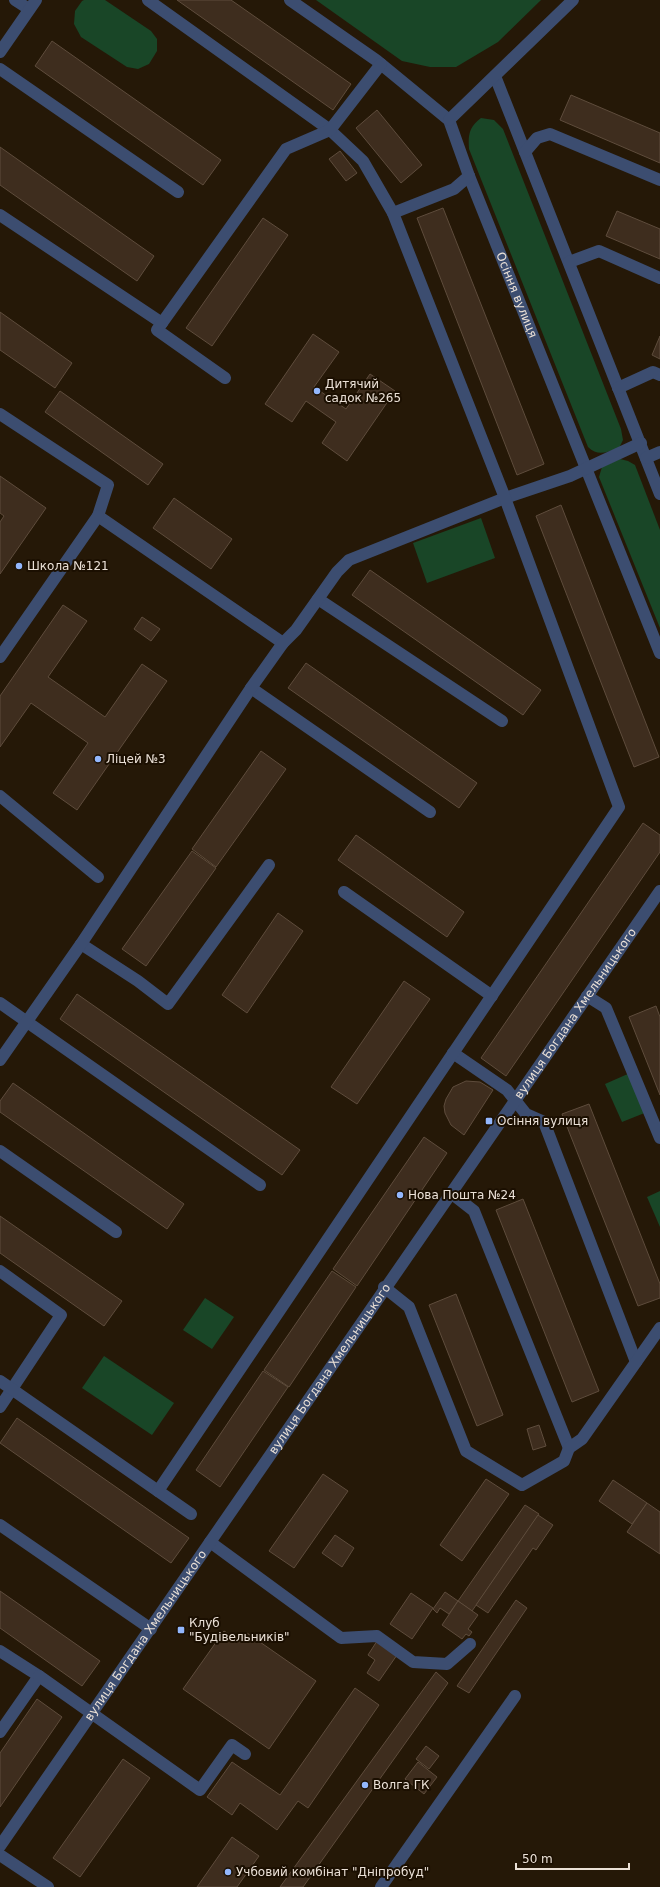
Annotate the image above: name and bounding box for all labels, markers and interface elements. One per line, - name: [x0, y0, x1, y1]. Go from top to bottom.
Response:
- street label: Осіння вулиця: [493, 250, 540, 340]
- place label: Дитячий садок №265: [325, 377, 401, 405]
- marker: Дитячий садок №265: [312, 386, 322, 396]
- place label: Школа №121: [27, 559, 109, 573]
- marker: Школа №121: [14, 561, 24, 571]
- place label: Ліцей №3: [106, 752, 166, 766]
- marker: Ліцей №3: [93, 754, 103, 764]
- street label: вулиця Богдана Хмельницького: [512, 926, 639, 1101]
- place label: Осіння вулиця: [497, 1114, 588, 1128]
- marker: Осіння вулиця: [484, 1116, 494, 1126]
- place label: Нова Пошта №24: [408, 1188, 516, 1202]
- marker: Нова Пошта №24: [395, 1190, 405, 1200]
- street label: вулиця Богдана Хмельницького: [266, 1281, 394, 1457]
- street label: вулиця Богдана Хмельницького: [82, 1547, 209, 1723]
- place label: Клуб "Будівельників": [189, 1616, 290, 1644]
- marker: Клуб "Будівельників": [176, 1625, 186, 1635]
- place label: Волга ГК: [373, 1778, 430, 1792]
- marker: Волга ГК: [360, 1780, 370, 1790]
- scale bar: [516, 1845, 629, 1871]
- text: 50 m: [522, 1852, 553, 1866]
- place label: Учбовий комбінат "Дніпробуд": [236, 1865, 429, 1879]
- marker: Учбовий комбінат "Дніпробуд": [223, 1867, 233, 1877]

